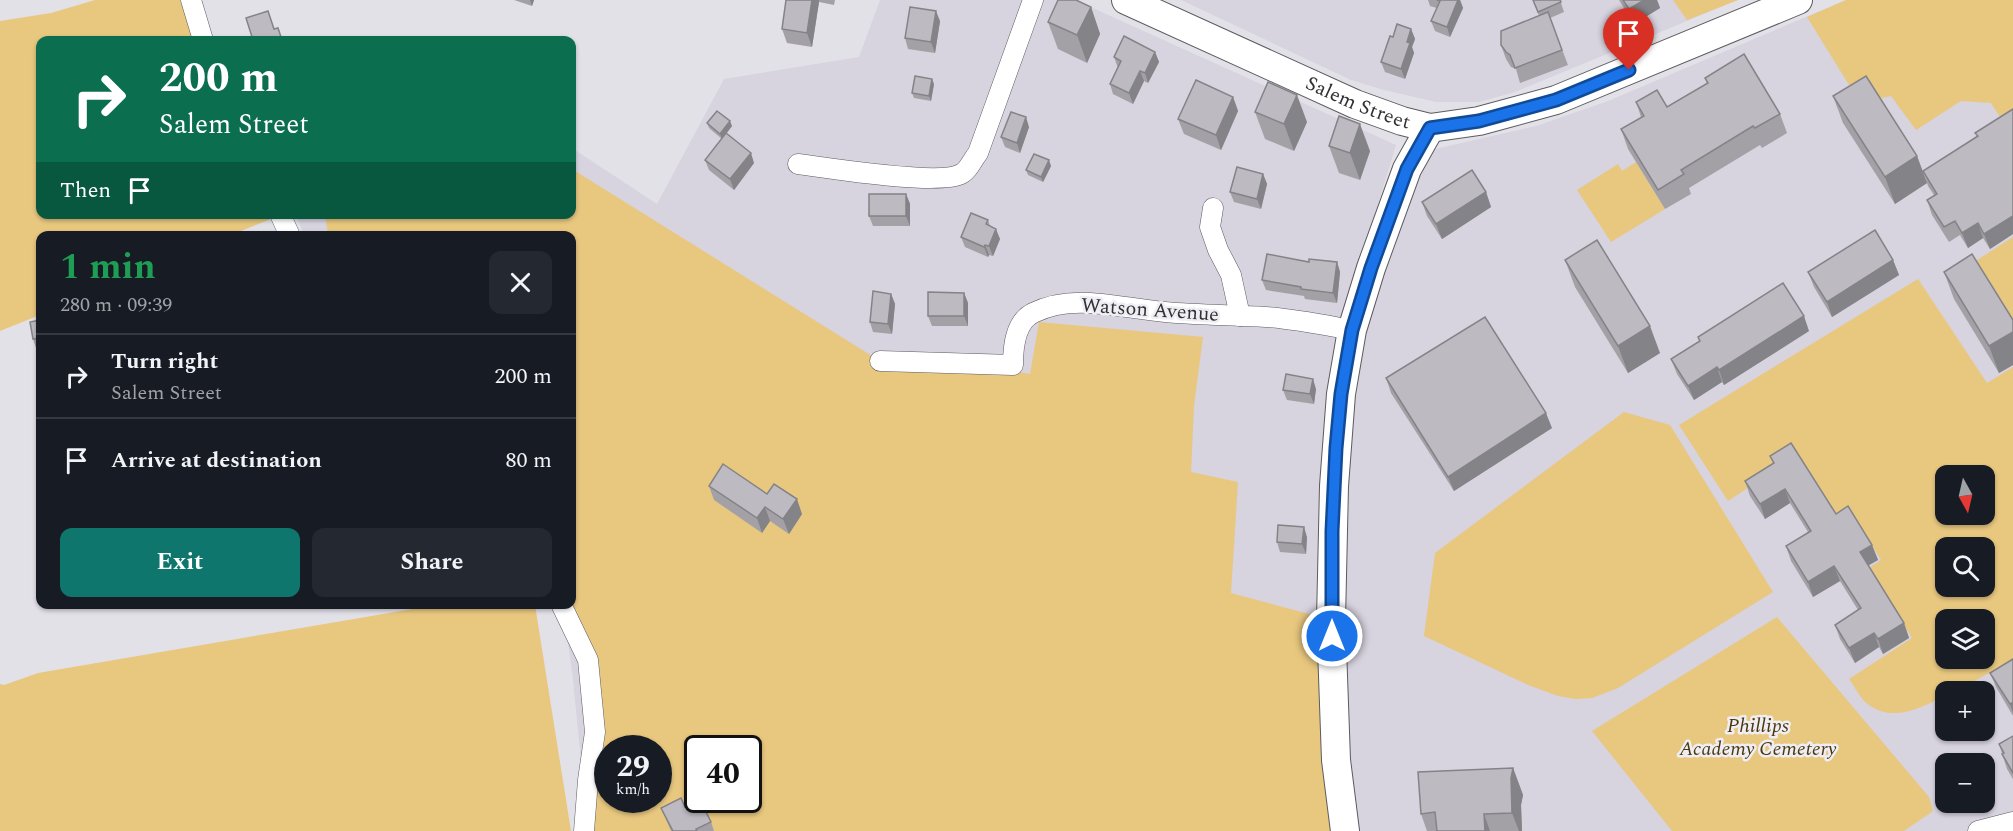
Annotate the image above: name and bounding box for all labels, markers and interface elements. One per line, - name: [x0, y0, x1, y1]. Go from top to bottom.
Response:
- pin: [1603, 8, 1654, 70]
- icon: arrive: [1612, 17, 1645, 50]
- text: 200 m: [159, 47, 278, 110]
- icon: right: [60, 60, 138, 138]
- street label: Salem Street: [1301, 68, 1413, 137]
- text: Salem Street: [159, 104, 309, 146]
- text: Then: [60, 174, 111, 207]
- icon: arrive: [123, 174, 156, 207]
- text: 1 min: [60, 240, 156, 295]
- button: close: [489, 251, 552, 314]
- text: 280 m · 09:39: [60, 290, 172, 320]
- street label: Watson Avenue: [1080, 290, 1220, 330]
- text: Turn right: [111, 345, 218, 378]
- icon: right: [60, 360, 93, 393]
- text: 200 m: [495, 360, 552, 393]
- text: Salem Street: [111, 378, 222, 408]
- icon: arrive: [60, 444, 93, 477]
- text: Arrive at destination: [111, 444, 322, 477]
- text: 80 m: [506, 444, 552, 477]
- north arrow: [1935, 465, 1995, 525]
- map controls: [1935, 465, 1995, 813]
- button: Exit: [60, 528, 300, 597]
- button: Share: [312, 528, 552, 597]
- button: search: [1935, 537, 1995, 597]
- position arrow: [1300, 604, 1364, 668]
- button: layers: [1935, 609, 1995, 669]
- button: +: [1935, 681, 1995, 741]
- park label: Phillips Academy Cemetery: [1678, 711, 1837, 764]
- speed limit sign: 40: [684, 735, 762, 813]
- text: 29: [616, 744, 650, 790]
- button: −: [1935, 753, 1995, 813]
- text: km/h: [616, 778, 650, 801]

